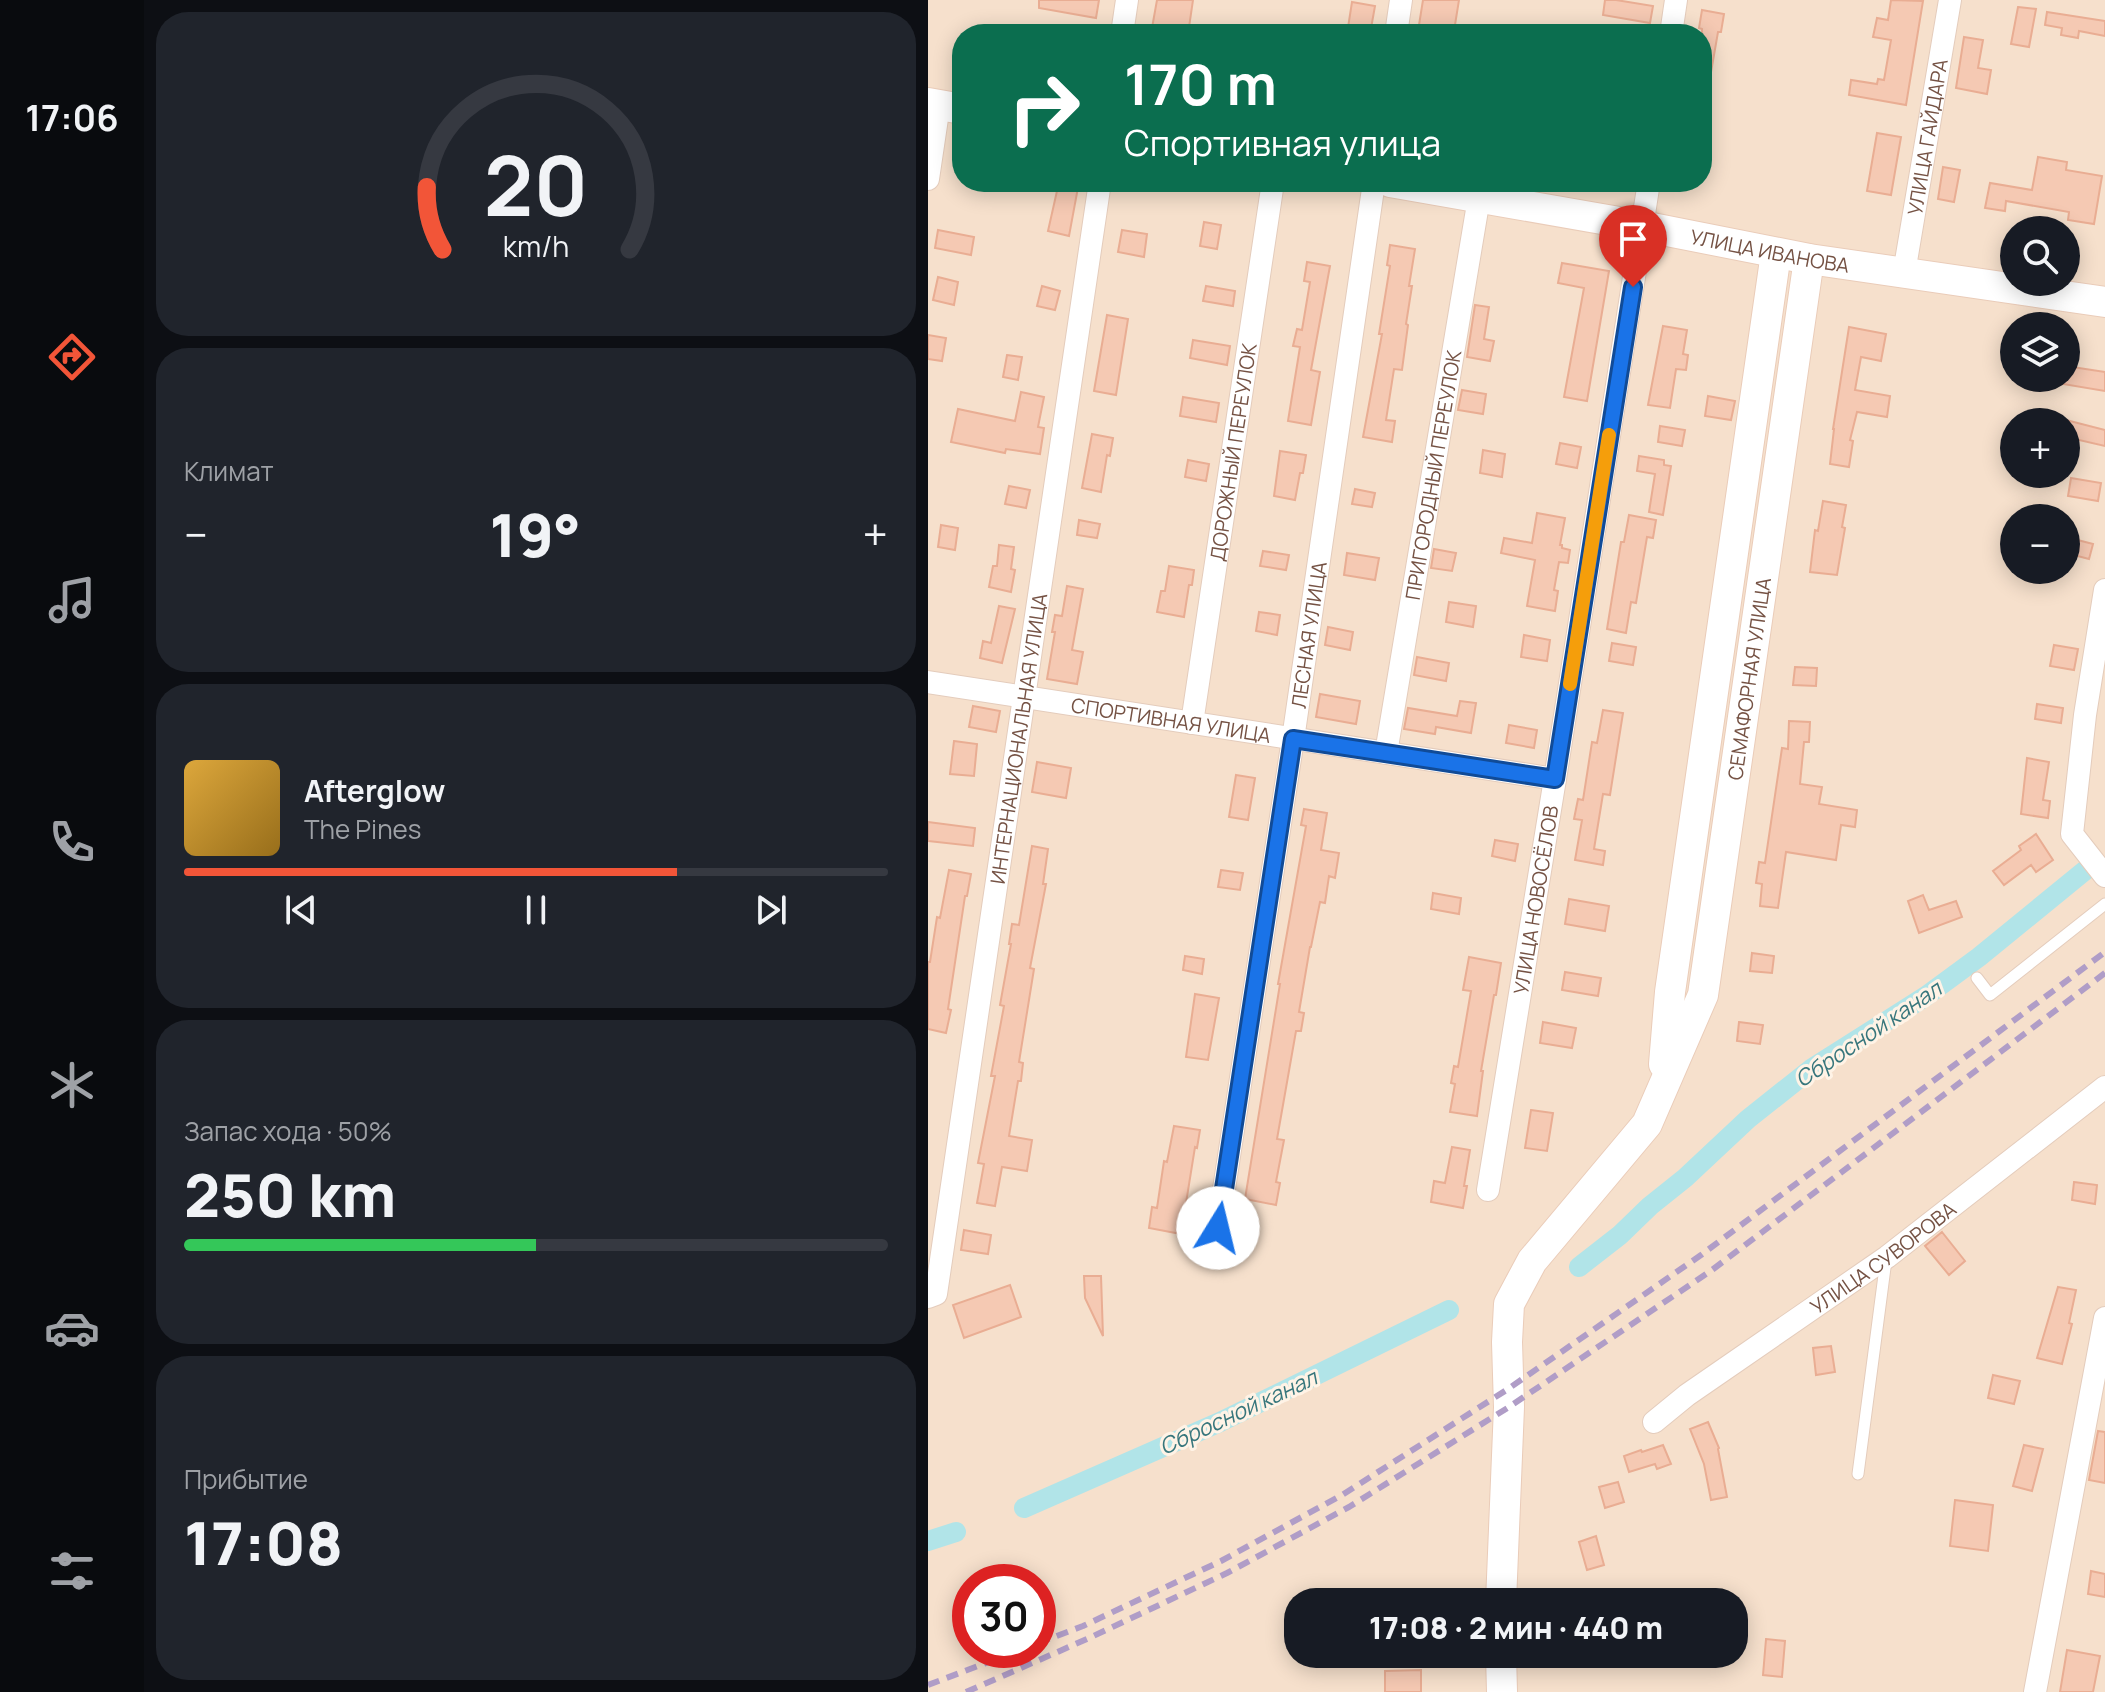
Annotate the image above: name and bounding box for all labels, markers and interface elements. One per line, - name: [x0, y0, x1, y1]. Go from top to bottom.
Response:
- text: 170 m: [1124, 45, 1277, 122]
- icon: right: [992, 56, 1096, 160]
- street label: УЛИЦА ГАЙДАРА: [1900, 56, 1953, 217]
- text: 17:06: [25, 93, 119, 142]
- text: Спортивная улица: [1124, 118, 1441, 167]
- text: 20: [484, 127, 588, 241]
- pin: [1599, 205, 1667, 287]
- map controls: [2000, 216, 2080, 584]
- button: search: [2000, 216, 2080, 296]
- icon: arrive: [1611, 217, 1655, 261]
- street label: УЛИЦА ИВАНОВА: [1688, 222, 1852, 278]
- text: km/h: [503, 227, 569, 266]
- button: layers: [2000, 312, 2080, 392]
- icon: directions: [44, 329, 100, 385]
- street label: ДОРОЖНЫЙ ПЕРЕУЛОК: [1203, 341, 1262, 563]
- street label: ПРИГОРОДНЫЙ ПЕРЕУЛОК: [1398, 348, 1467, 602]
- button: +: [2000, 408, 2080, 488]
- text: Климат: [184, 453, 274, 489]
- text: 19°: [489, 493, 581, 575]
- text: −: [184, 504, 208, 564]
- text: +: [863, 504, 888, 564]
- button: −: [2000, 504, 2080, 584]
- street label: ЛЕСНАЯ УЛИЦА: [1284, 559, 1332, 710]
- icon: music: [44, 572, 100, 628]
- street label: СЕМАФОРНАЯ УЛИЦА: [1721, 575, 1777, 782]
- street label: ИНТЕРНАЦИОНАЛЬНАЯ УЛИЦА: [983, 591, 1053, 886]
- street label: СПОРТИВНАЯ УЛИЦА: [1070, 691, 1273, 748]
- text: Afterglow: [304, 770, 445, 811]
- street label: УЛИЦА НОВОСЁЛОВ: [1507, 803, 1564, 996]
- text: The Pines: [304, 811, 421, 847]
- icon: phone: [44, 814, 100, 870]
- icon: previous: [279, 888, 323, 932]
- icon: pause: [514, 888, 558, 932]
- icon: next: [749, 888, 793, 932]
- water label: Сбросной канал: [1789, 973, 1949, 1094]
- icon: climate: [44, 1057, 100, 1113]
- text: Запас хода · 50%: [184, 1113, 392, 1149]
- text: 250 km: [184, 1153, 396, 1235]
- position arrow: [1176, 1186, 1260, 1270]
- street label: УЛИЦА СУВОРОВА: [1805, 1195, 1961, 1320]
- icon: car: [44, 1300, 100, 1356]
- water label: Сбросной канал: [1154, 1361, 1324, 1462]
- text: Прибытие: [184, 1461, 308, 1497]
- text: 17:08: [184, 1501, 343, 1583]
- icon: filters: [44, 1543, 100, 1599]
- speed limit sign: 30: [952, 1564, 1056, 1668]
- text: 17:08 · 2 мин · 440 m: [1369, 1607, 1663, 1648]

